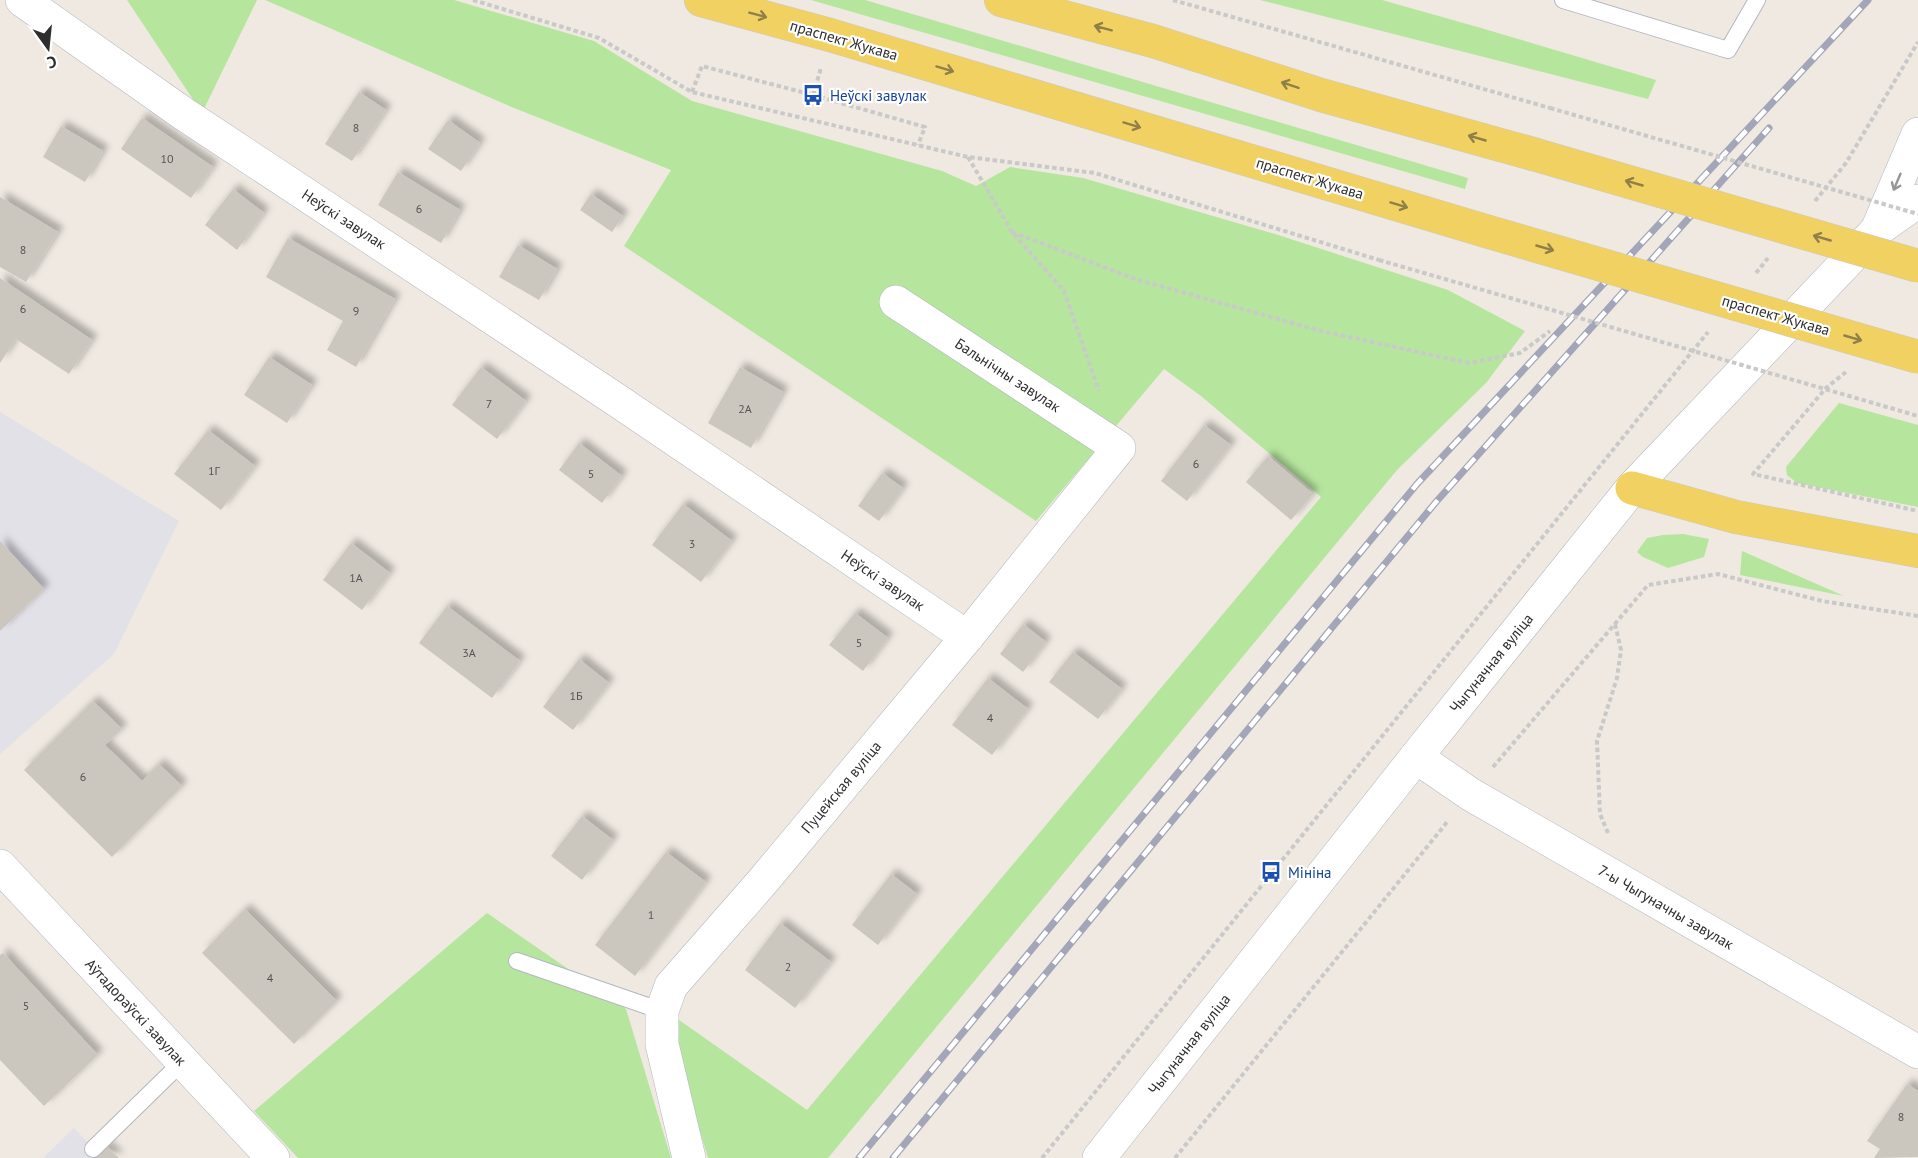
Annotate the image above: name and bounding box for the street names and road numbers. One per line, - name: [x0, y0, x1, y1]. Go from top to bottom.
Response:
- street label: праспект Жукава: [788, 16, 900, 64]
- street label: праспект Жукава: [1254, 153, 1366, 203]
- street label: Неўскі завулак: [298, 185, 390, 254]
- street label: праспект Жукава: [1720, 291, 1832, 339]
- street label: Бальнічны завулак: [952, 334, 1065, 417]
- street label: Неўскі завулак: [838, 545, 929, 615]
- street label: Чыгуначная вуліца: [1445, 609, 1537, 717]
- street label: Пуцейская вуліца: [797, 737, 885, 837]
- street label: 7-ы Чыгуначны завулак: [1595, 860, 1738, 954]
- street label: Аўтадораўскі завулак: [81, 954, 191, 1070]
- street label: Чыгуначная вуліца: [1144, 990, 1234, 1098]

